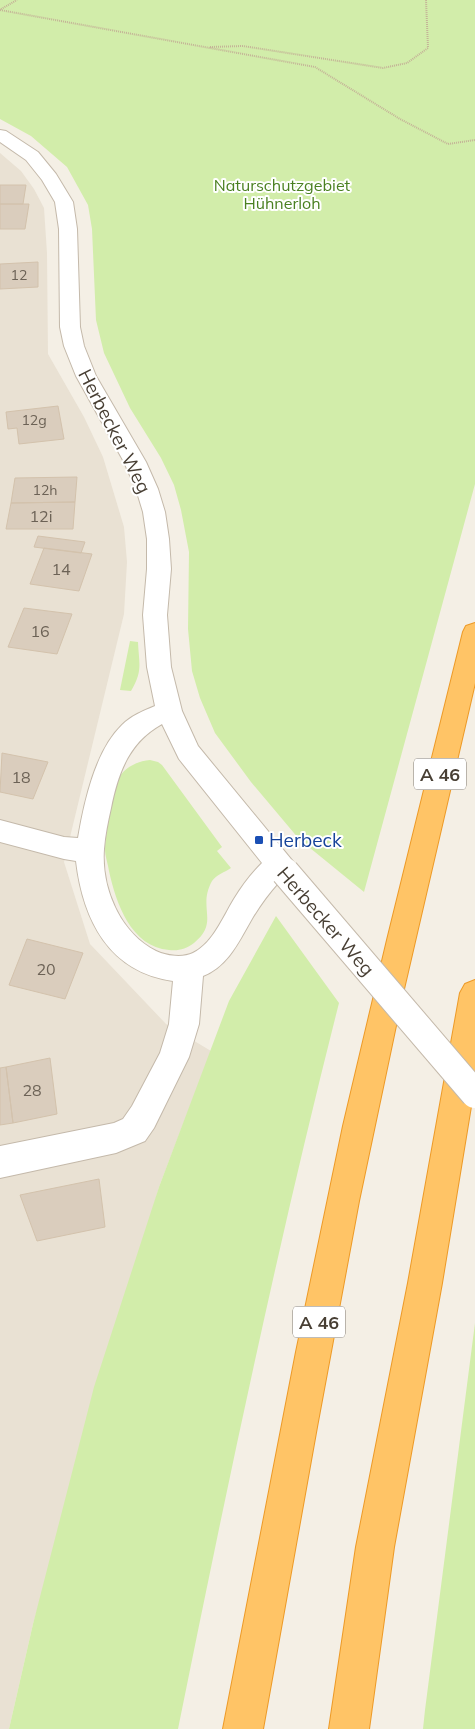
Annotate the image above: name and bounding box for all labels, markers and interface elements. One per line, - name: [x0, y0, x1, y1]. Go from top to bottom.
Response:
- park label: Naturschutzgebiet Hühnerloh: [214, 175, 351, 213]
- house number: 12: [11, 266, 27, 284]
- street label: Herbecker Weg: [73, 365, 157, 497]
- house number: 12g: [21, 411, 47, 429]
- house number: 12h: [32, 481, 58, 499]
- house number: 12i: [29, 506, 53, 526]
- house number: 14: [51, 559, 71, 579]
- house number: 16: [30, 621, 50, 641]
- road number: A 46: [414, 759, 466, 790]
- house number: 18: [11, 767, 31, 787]
- place label: Herbeck: [269, 828, 342, 852]
- marker: Herbeck: [253, 834, 265, 846]
- street label: Herbecker Weg: [272, 862, 380, 980]
- house number: 20: [36, 959, 56, 979]
- house number: 28: [22, 1080, 42, 1100]
- road number: A 46: [293, 1306, 345, 1338]

